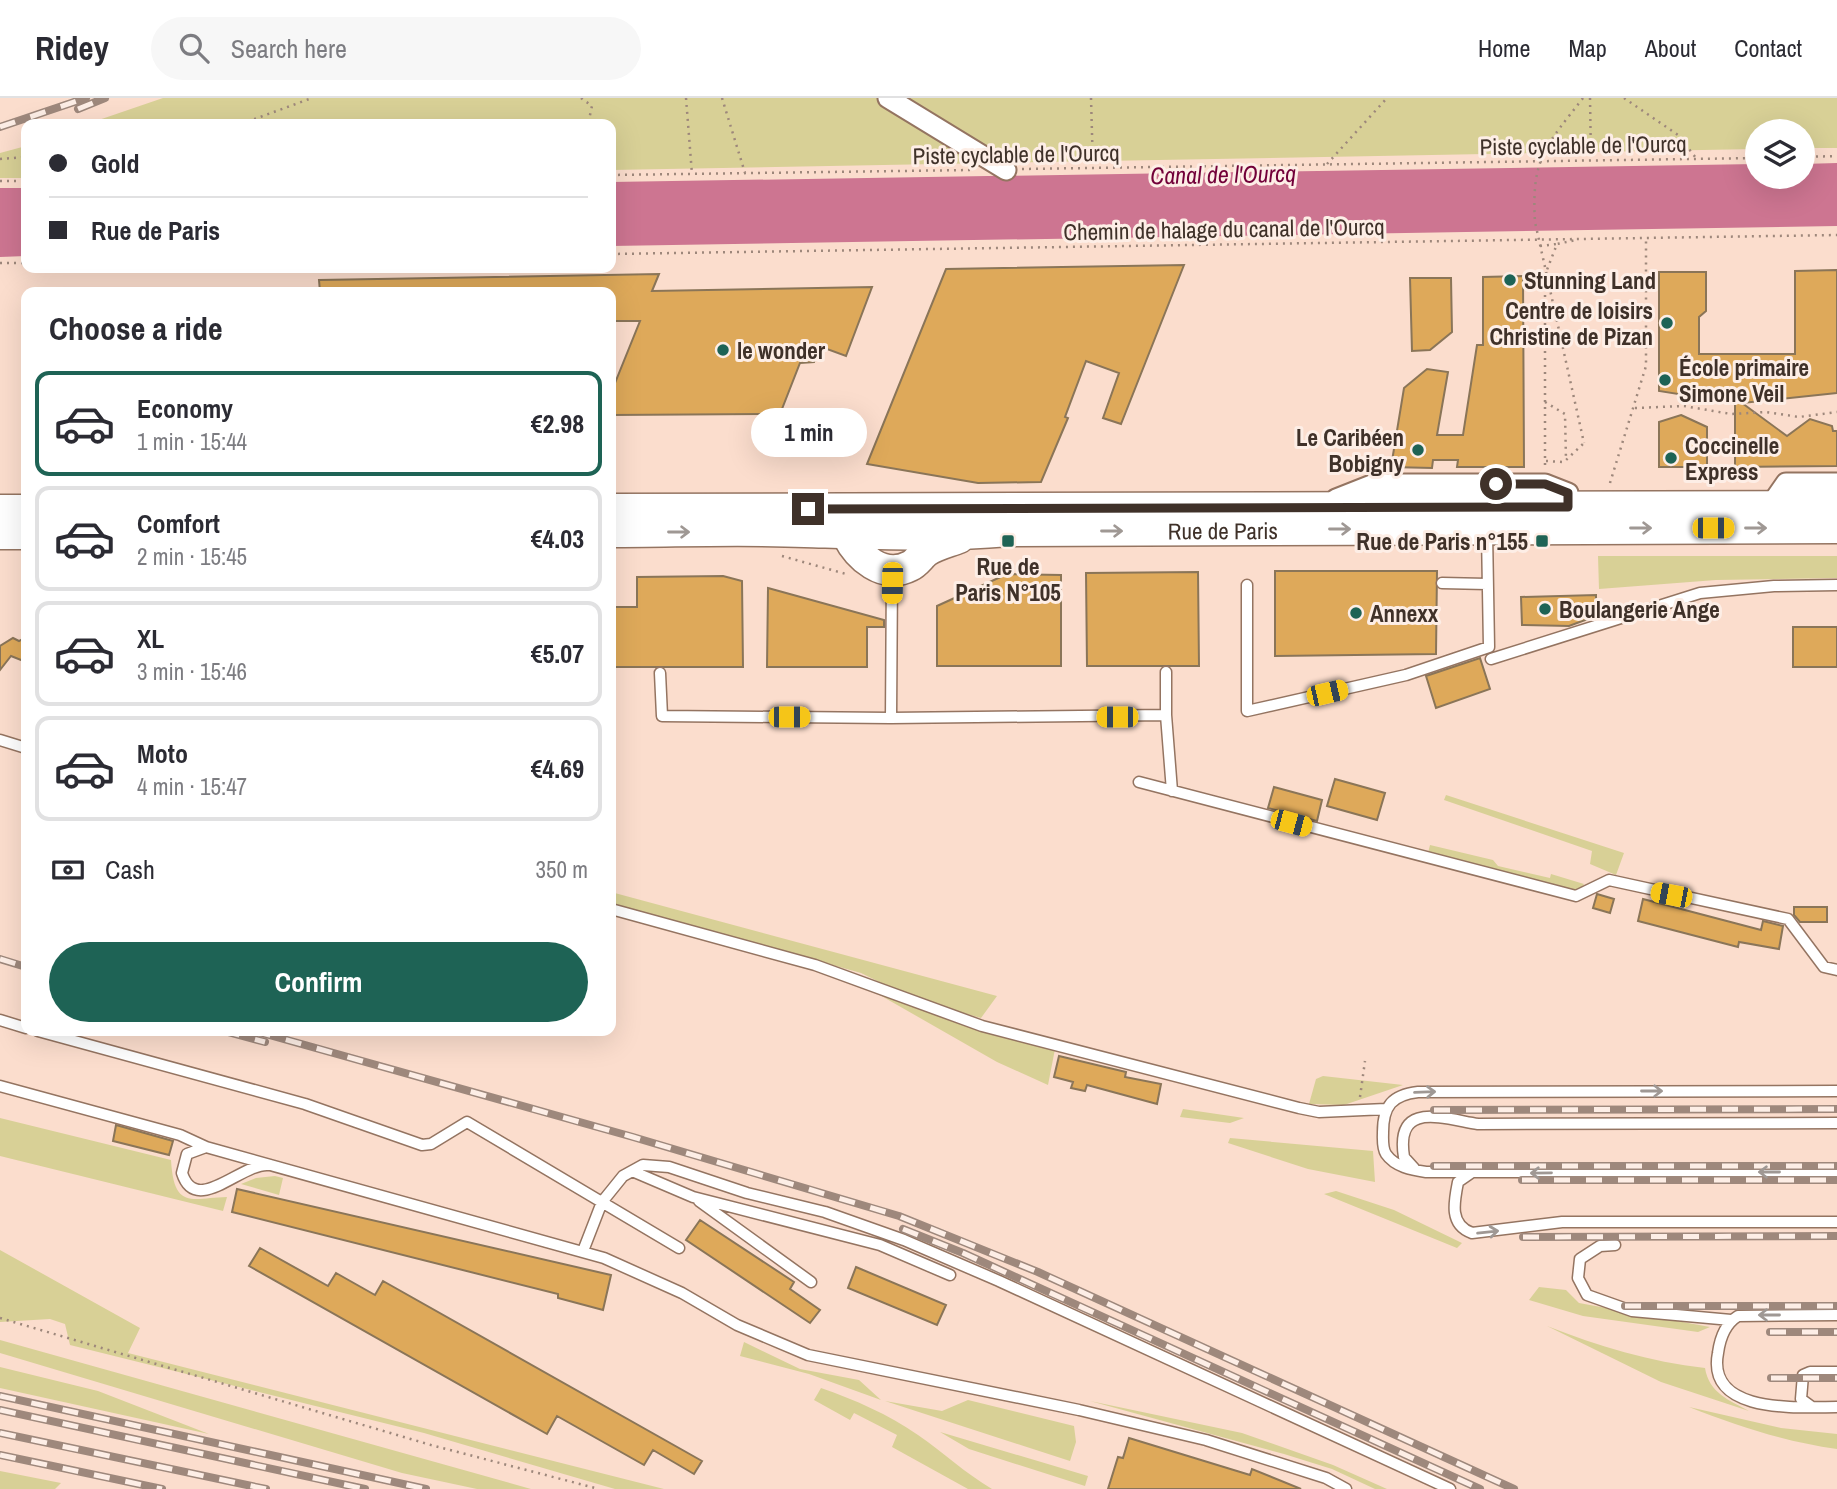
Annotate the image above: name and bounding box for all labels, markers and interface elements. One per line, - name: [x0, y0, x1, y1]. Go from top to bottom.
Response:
- search box: [151, 17, 641, 80]
- text: Ridey: [35, 26, 109, 70]
- icon: search: [175, 29, 213, 67]
- text: Search here: [231, 31, 347, 66]
- text: Home: [1478, 32, 1530, 64]
- text: Map: [1568, 32, 1607, 64]
- text: About: [1645, 32, 1696, 64]
- text: Contact: [1734, 32, 1802, 64]
- map controls: [1745, 119, 1815, 189]
- button: layers: [1745, 119, 1815, 189]
- street label: Piste cyclable de l'Ourcq: [1479, 128, 1687, 162]
- street label: Piste cyclable de l'Ourcq: [912, 137, 1120, 171]
- text: Gold: [91, 146, 140, 181]
- water label: Canal de l'Ourcq: [1150, 157, 1296, 191]
- street label: Chemin de halage du canal de l'Ourcq: [1063, 211, 1385, 247]
- text: Rue de Paris: [91, 213, 220, 248]
- place label: Stunning Land: [1524, 265, 1656, 296]
- marker: Stunning Land: [1502, 272, 1518, 288]
- place label: Centre de loisirs Christine de Pizan: [1489, 295, 1653, 352]
- text: Choose a ride: [49, 307, 223, 350]
- marker: Centre de loisirs Christine de Pizan: [1659, 315, 1675, 331]
- place label: le wonder: [737, 335, 826, 366]
- marker: le wonder: [715, 342, 731, 358]
- place label: École primaire Simone Veil: [1679, 352, 1809, 409]
- marker: École primaire Simone Veil: [1657, 372, 1673, 388]
- text: Economy: [137, 391, 233, 426]
- icon: car: [53, 392, 116, 455]
- text: €2.98: [531, 406, 584, 441]
- callout: 1 min: [750, 408, 866, 456]
- text: 1 min: [784, 417, 834, 448]
- place label: Le Caribéen Bobigny: [1296, 422, 1404, 479]
- text: 1 min · 15:44: [137, 426, 247, 457]
- place label: Coccinelle Express: [1685, 430, 1779, 487]
- marker: Le Caribéen Bobigny: [1410, 442, 1426, 458]
- marker: Coccinelle Express: [1663, 450, 1679, 466]
- route start: [1480, 468, 1512, 500]
- route end: [792, 493, 824, 525]
- text: Comfort: [137, 506, 220, 541]
- icon: car: [53, 507, 116, 570]
- street label: Rue de Paris: [1168, 515, 1278, 546]
- car: [1693, 518, 1735, 539]
- text: €4.03: [531, 521, 584, 556]
- one-way arrow: [1630, 521, 1653, 535]
- one-way arrow: [1744, 521, 1767, 535]
- one-way arrow: [1328, 523, 1351, 536]
- one-way arrow: [1100, 524, 1123, 538]
- one-way arrow: [667, 525, 690, 539]
- place label: Rue de Paris n°155: [1356, 526, 1528, 557]
- marker: Rue de Paris N°105: [1000, 533, 1016, 549]
- marker: Rue de Paris n°155: [1534, 533, 1550, 549]
- text: 2 min · 15:45: [137, 541, 247, 572]
- place label: Rue de Paris N°105: [955, 551, 1061, 608]
- car: [882, 562, 903, 604]
- place label: Boulangerie Ange: [1559, 594, 1720, 625]
- place label: Annexx: [1370, 598, 1439, 629]
- marker: Boulangerie Ange: [1537, 601, 1553, 617]
- marker: Annexx: [1348, 605, 1364, 621]
- text: XL: [137, 621, 164, 656]
- icon: car: [53, 622, 116, 685]
- text: €5.07: [531, 636, 584, 671]
- text: 3 min · 15:46: [137, 656, 247, 687]
- car: [1305, 678, 1350, 708]
- car: [769, 707, 811, 728]
- car: [1097, 707, 1139, 728]
- text: Moto: [137, 736, 188, 771]
- icon: car: [53, 737, 116, 800]
- text: €4.69: [531, 751, 584, 786]
- text: 4 min · 15:47: [137, 771, 247, 802]
- car: [1268, 807, 1315, 839]
- icon: cash: [49, 851, 87, 889]
- text: Cash: [105, 852, 155, 887]
- text: 350 m: [536, 854, 588, 885]
- car: [1649, 881, 1694, 909]
- button: Confirm: [49, 942, 588, 1022]
- one-way arrow: [1641, 1084, 1664, 1098]
- one-way arrow: [1413, 1086, 1436, 1099]
- one-way arrow: [1758, 1165, 1781, 1179]
- one-way arrow: [1530, 1166, 1553, 1179]
- one-way arrow: [1476, 1226, 1499, 1239]
- one-way arrow: [1758, 1308, 1781, 1322]

